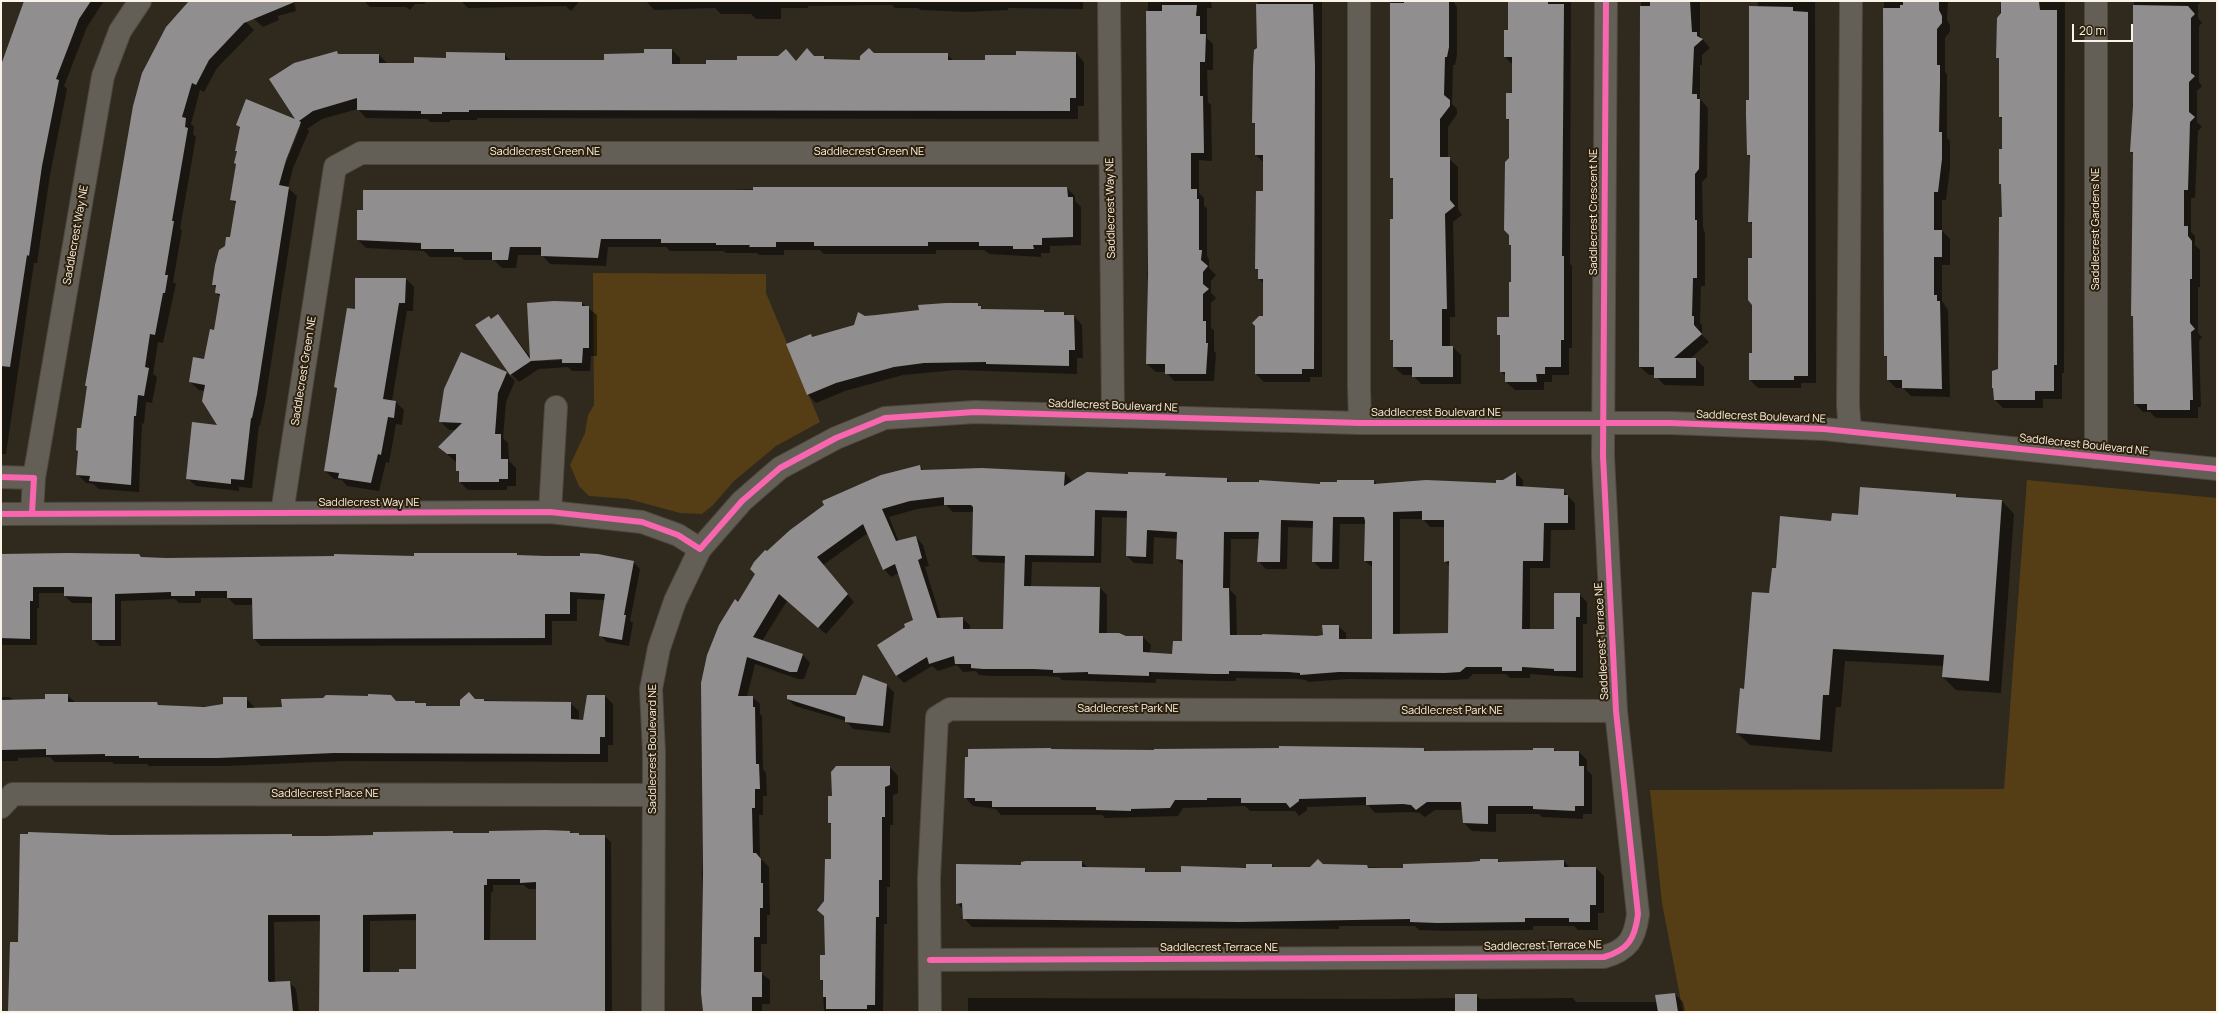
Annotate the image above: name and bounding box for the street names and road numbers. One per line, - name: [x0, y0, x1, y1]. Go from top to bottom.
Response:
- street label: Saddlecrest Green NE: [490, 145, 600, 159]
- street label: Saddlecrest Green NE: [814, 145, 924, 159]
- street label: Saddlecrest Crescent NE: [1587, 149, 1601, 275]
- street label: Saddlecrest Way NE: [1104, 157, 1118, 259]
- street label: Saddlecrest Gardens NE: [2089, 168, 2103, 290]
- street label: Saddlecrest Way NE: [61, 184, 91, 286]
- street label: Saddlecrest Green NE: [289, 315, 319, 427]
- street label: Saddlecrest Boulevard NE: [1048, 397, 1178, 415]
- street label: Saddlecrest Boulevard NE: [1371, 406, 1501, 420]
- street label: Saddlecrest Boulevard NE: [1696, 408, 1826, 426]
- street label: Saddlecrest Boulevard NE: [2019, 432, 2149, 458]
- street label: Saddlecrest Way NE: [318, 496, 420, 510]
- street label: Saddlecrest Terrace NE: [1592, 582, 1612, 700]
- street label: Saddlecrest Boulevard NE: [646, 684, 660, 814]
- street label: Saddlecrest Park NE: [1077, 702, 1179, 716]
- street label: Saddlecrest Park NE: [1401, 704, 1503, 718]
- street label: Saddlecrest Place NE: [271, 787, 379, 801]
- street label: Saddlecrest Terrace NE: [1484, 938, 1602, 954]
- street label: Saddlecrest Terrace NE: [1160, 941, 1278, 955]

